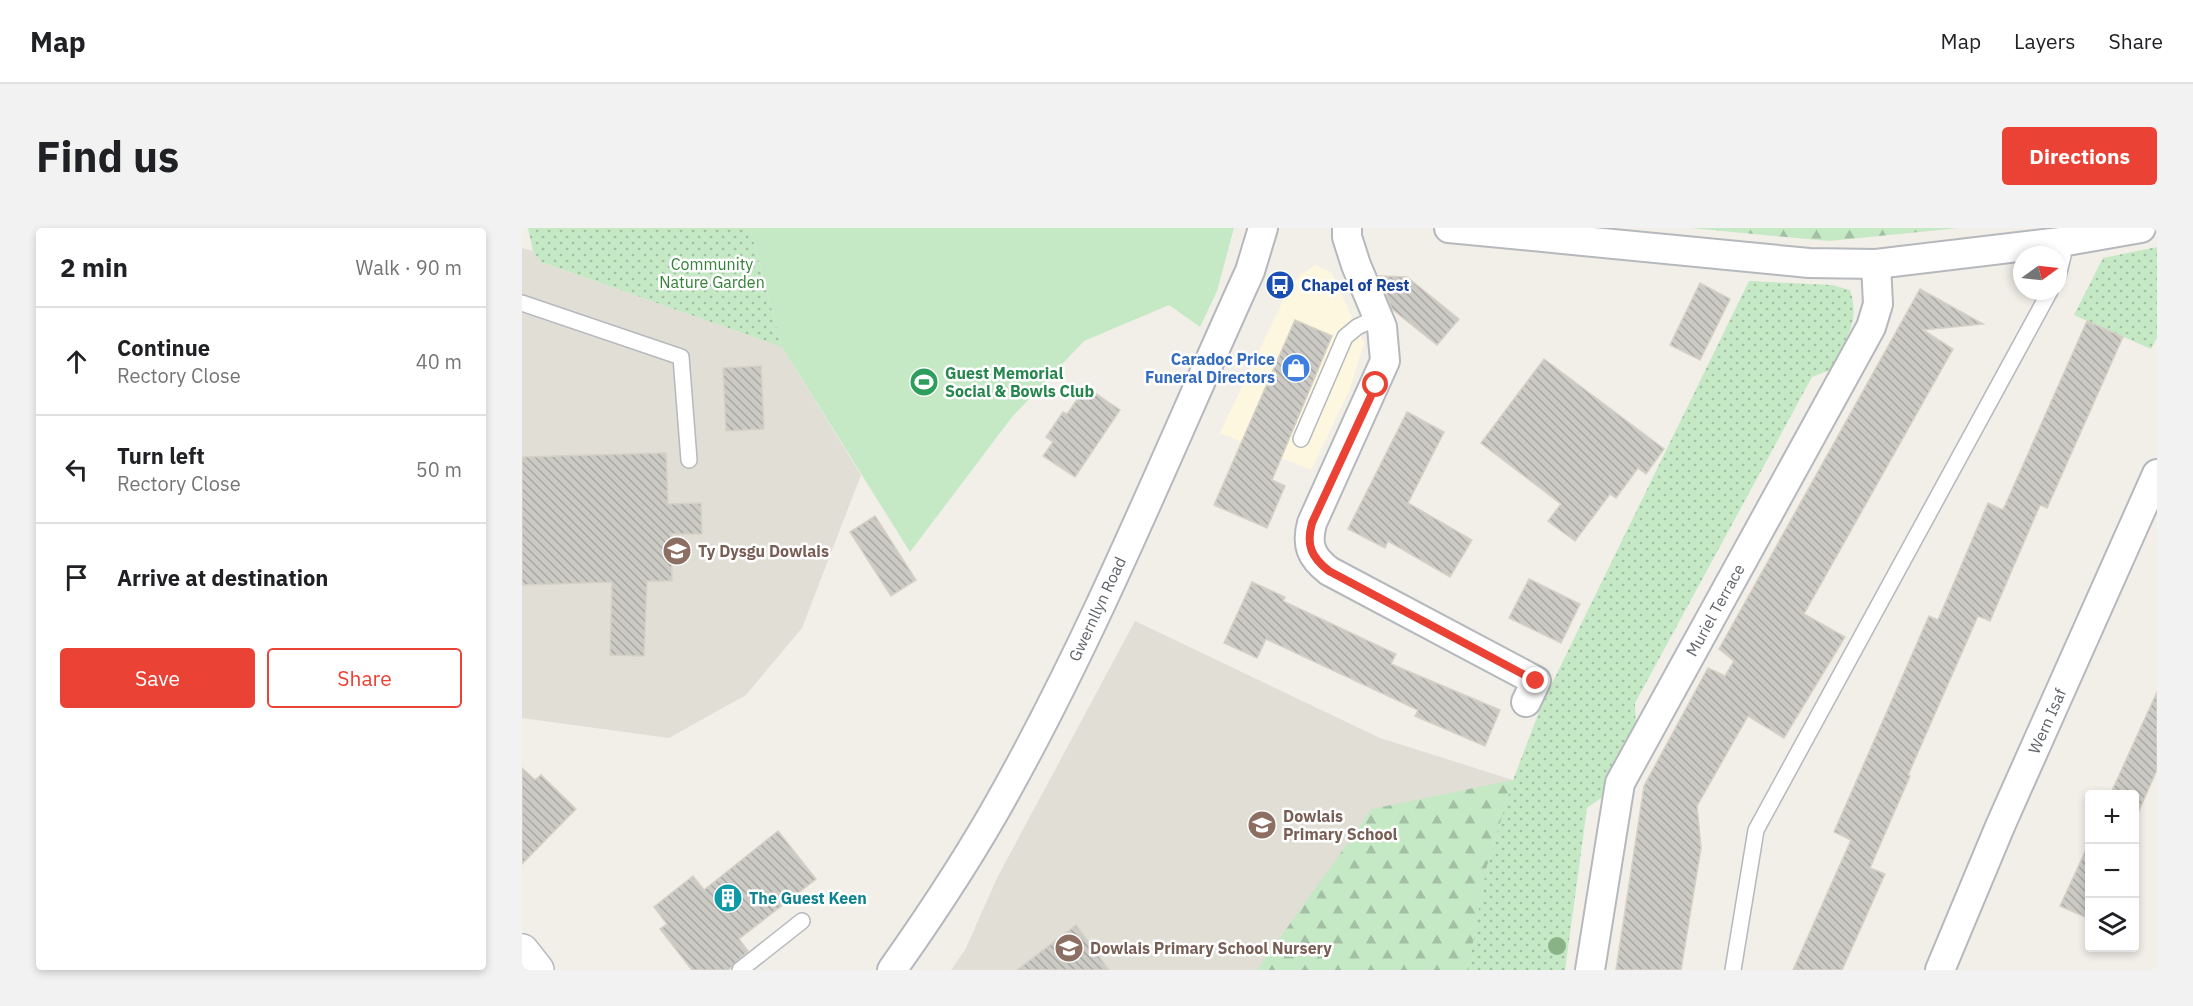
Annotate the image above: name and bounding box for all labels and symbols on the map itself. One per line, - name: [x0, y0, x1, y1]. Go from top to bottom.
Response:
- north arrow: [2013, 246, 2067, 300]
- park label: Community Nature Garden: [659, 254, 765, 292]
- bus stop icon: Chapel of Rest: [1264, 269, 1296, 301]
- place label: Chapel of Rest: [1301, 275, 1409, 295]
- place label: Caradoc Price Funeral Directors: [1145, 349, 1275, 387]
- shop icon: Caradoc Price Funeral Directors: [1280, 352, 1312, 384]
- place label: Guest Memorial Social & Bowls Club: [945, 363, 1094, 401]
- sports icon: Guest Memorial Social & Bowls Club: [908, 366, 940, 398]
- route start: [1362, 371, 1388, 397]
- school or university icon: Ty Dysgu Dowlais: [661, 535, 693, 567]
- place label: Ty Dysgu Dowlais: [698, 541, 829, 561]
- street label: Gwernllyn Road: [1064, 553, 1130, 665]
- street label: Muriel Terrace: [1681, 560, 1749, 660]
- route end: [1522, 667, 1548, 693]
- street label: Wern Isaf: [2024, 685, 2070, 757]
- place label: Dowlais Primary School: [1283, 806, 1398, 844]
- school or university icon: Dowlais Primary School: [1246, 809, 1278, 841]
- building icon: The Guest Keen: [712, 882, 744, 914]
- place label: The Guest Keen: [749, 888, 867, 908]
- school or university icon: Dowlais Primary School Nursery: [1053, 932, 1085, 964]
- place label: Dowlais Primary School Nursery: [1090, 938, 1332, 958]

